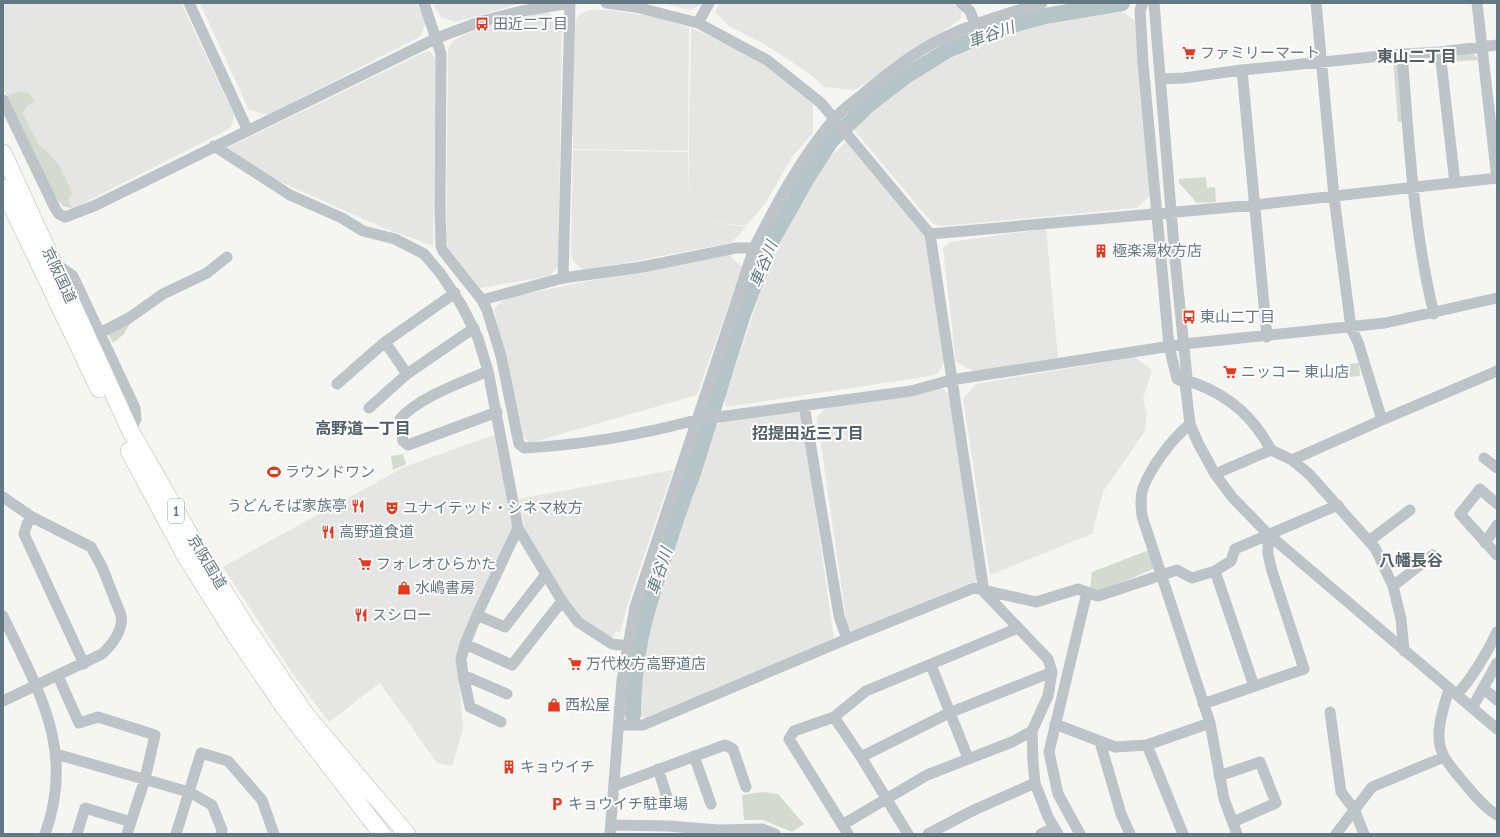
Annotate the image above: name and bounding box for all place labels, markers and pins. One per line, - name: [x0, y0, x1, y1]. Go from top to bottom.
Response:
- place label: 田近二丁目: [493, 14, 568, 33]
- bus stop icon: 田近二丁目: [474, 16, 490, 32]
- place label: ファミリーマート: [1200, 43, 1320, 62]
- supermarket icon: ファミリーマート: [1181, 45, 1197, 61]
- place label: 極楽湯枚方店: [1112, 241, 1202, 260]
- building icon: 極楽湯枚方店: [1093, 243, 1109, 259]
- place label: 東山二丁目: [1200, 307, 1275, 326]
- bus stop icon: 東山二丁目: [1181, 309, 1197, 325]
- place label: ニッコー 東山店: [1241, 362, 1349, 381]
- supermarket icon: ニッコー 東山店: [1222, 364, 1238, 380]
- place label: ラウンドワン: [285, 462, 375, 481]
- sports icon: ラウンドワン: [266, 464, 282, 480]
- place label: うどんそば家族亭: [227, 496, 347, 515]
- restaurant icon: うどんそば家族亭: [350, 498, 366, 514]
- place label: ユナイテッド・シネマ枚方: [403, 498, 583, 517]
- theatre icon: ユナイテッド・シネマ枚方: [384, 500, 400, 516]
- place label: 高野道食道: [339, 522, 414, 541]
- restaurant icon: 高野道食道: [320, 524, 336, 540]
- place label: フォレオひらかた: [376, 554, 496, 573]
- supermarket icon: フォレオひらかた: [357, 556, 373, 572]
- place label: 水嶋書房: [415, 578, 475, 597]
- shop icon: 水嶋書房: [396, 580, 412, 596]
- place label: スシロー: [372, 605, 432, 624]
- restaurant icon: スシロー: [353, 607, 369, 623]
- place label: 万代枚方高野道店: [586, 654, 706, 673]
- supermarket icon: 万代枚方高野道店: [567, 656, 583, 672]
- place label: 西松屋: [565, 695, 610, 714]
- shop icon: 西松屋: [546, 697, 562, 713]
- place label: キョウイチ: [520, 757, 595, 776]
- building icon: キョウイチ: [501, 759, 517, 775]
- place label: キョウイチ駐車場: [568, 794, 688, 813]
- parking icon: キョウイチ駐車場: [549, 796, 565, 812]

